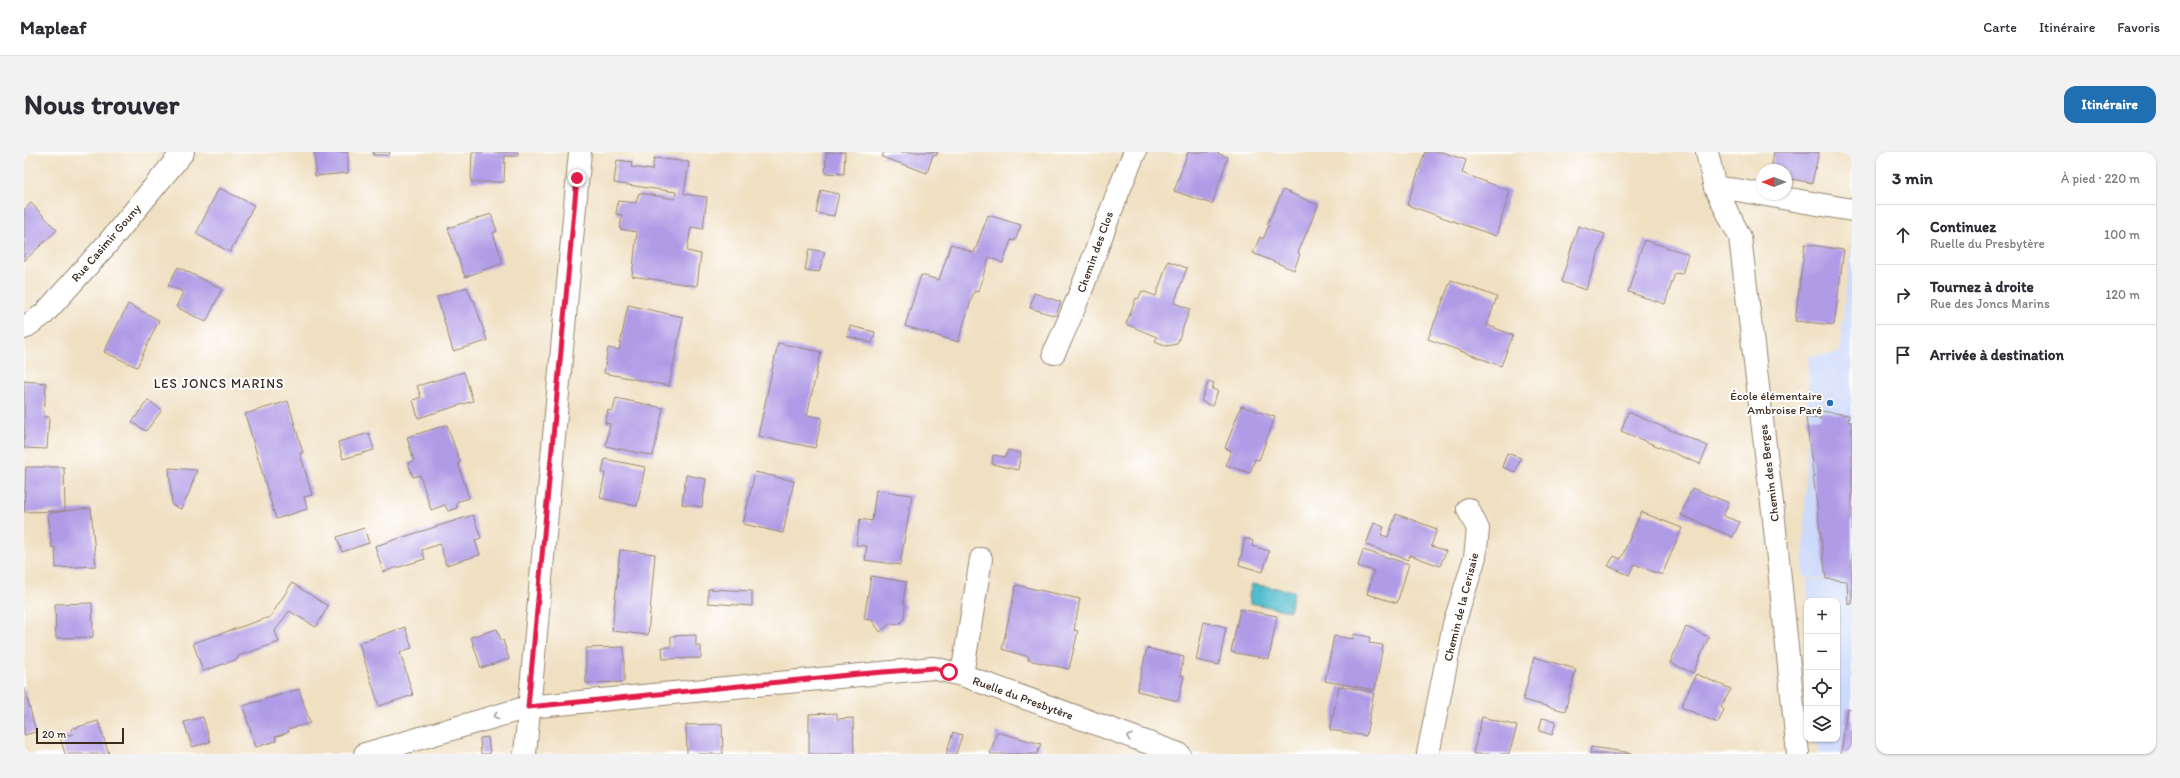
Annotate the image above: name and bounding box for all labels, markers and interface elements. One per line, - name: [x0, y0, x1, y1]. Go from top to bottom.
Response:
- text: Mapleaf: [20, 16, 86, 39]
- text: Carte: [1983, 19, 2017, 36]
- text: Itinéraire: [2039, 19, 2095, 36]
- text: Favoris: [2117, 19, 2160, 36]
- button: Itinéraire: [2064, 86, 2156, 123]
- text: Nous trouver: [24, 87, 179, 121]
- north arrow: [1756, 164, 1792, 200]
- text: 3 min: [1892, 168, 1933, 188]
- route end: [568, 169, 586, 187]
- text: À pied · 220 m: [2061, 171, 2140, 186]
- street label: Rue Casimir Gouny: [68, 201, 144, 285]
- street label: Chemin des Clos: [1074, 210, 1116, 294]
- text: Continuez: [1930, 218, 1996, 236]
- icon: ahead: [1892, 224, 1914, 246]
- text: 100 m: [2104, 227, 2140, 242]
- text: Ruelle du Presbytère: [1930, 236, 2045, 251]
- text: Tournez à droite: [1930, 278, 2034, 296]
- icon: right: [1892, 284, 1914, 306]
- text: 120 m: [2105, 287, 2140, 302]
- text: Rue des Joncs Marins: [1930, 296, 2050, 311]
- icon: arrive: [1892, 344, 1914, 366]
- text: Arrivée à destination: [1930, 346, 2064, 364]
- district label: LES JONCS MARINS: [154, 376, 284, 391]
- place label: École élémentaire Ambroise Paré: [1730, 389, 1822, 417]
- marker: École élémentaire Ambroise Paré: [1825, 398, 1835, 408]
- street label: Chemin des Berges: [1756, 423, 1782, 523]
- street label: Chemin de la Cerisaie: [1441, 551, 1481, 663]
- map controls: [1804, 598, 1840, 742]
- button: +: [1804, 598, 1840, 634]
- button: −: [1804, 634, 1840, 670]
- route start: [940, 663, 958, 681]
- button: locate: [1804, 670, 1840, 706]
- street label: Ruelle du Presbytère: [971, 673, 1075, 723]
- button: layers: [1804, 706, 1840, 742]
- one-way arrow: [493, 711, 500, 720]
- scale bar: [36, 726, 124, 745]
- text: 20 m: [42, 728, 66, 741]
- one-way arrow: [1126, 733, 1133, 741]

